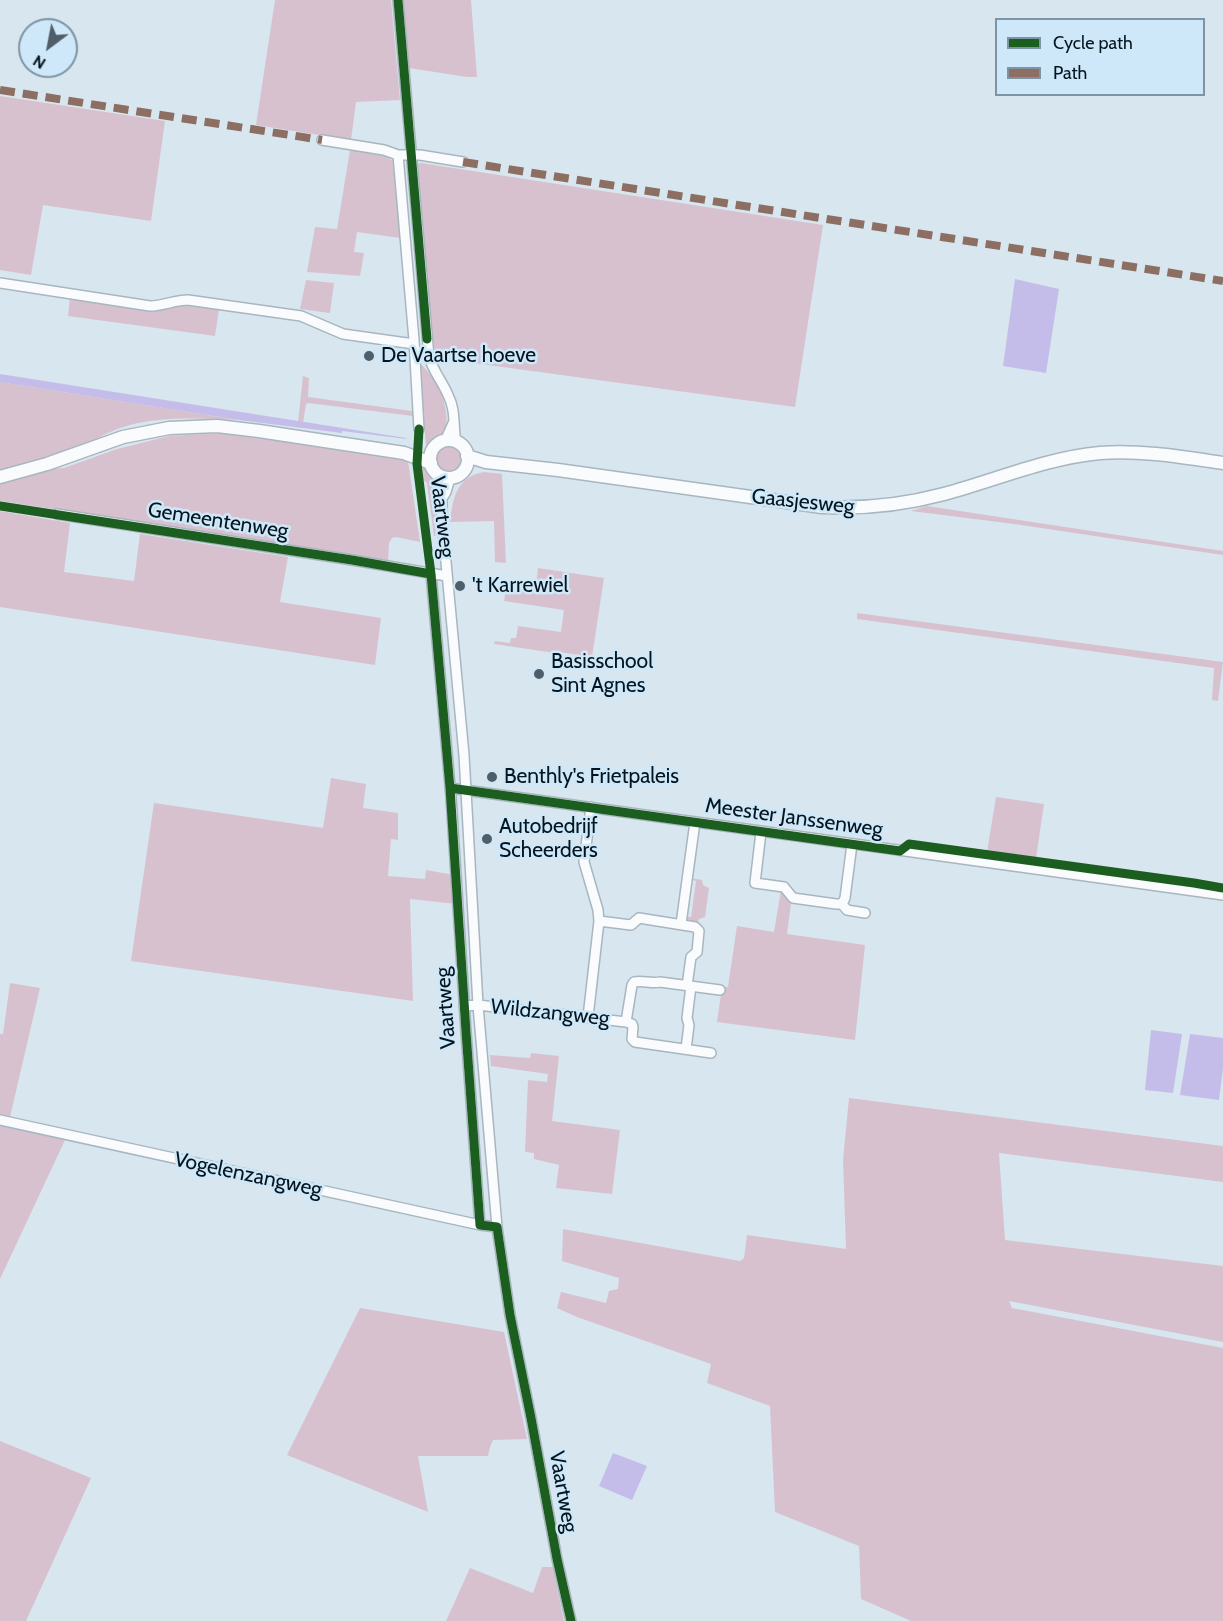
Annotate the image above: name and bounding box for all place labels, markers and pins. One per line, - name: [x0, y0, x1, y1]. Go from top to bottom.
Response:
- place label: De Vaartse hoeve: [381, 343, 536, 369]
- marker: De Vaartse hoeve: [362, 349, 376, 363]
- place label: 't Karrewiel: [472, 573, 569, 599]
- marker: 't Karrewiel: [453, 579, 467, 593]
- place label: Basisschool Sint Agnes: [551, 649, 653, 699]
- marker: Basisschool Sint Agnes: [532, 667, 546, 681]
- place label: Benthly's Frietpaleis: [504, 764, 679, 790]
- marker: Benthly's Frietpaleis: [485, 770, 499, 784]
- place label: Autobedrijf Scheerders: [499, 814, 598, 864]
- marker: Autobedrijf Scheerders: [480, 832, 494, 846]

